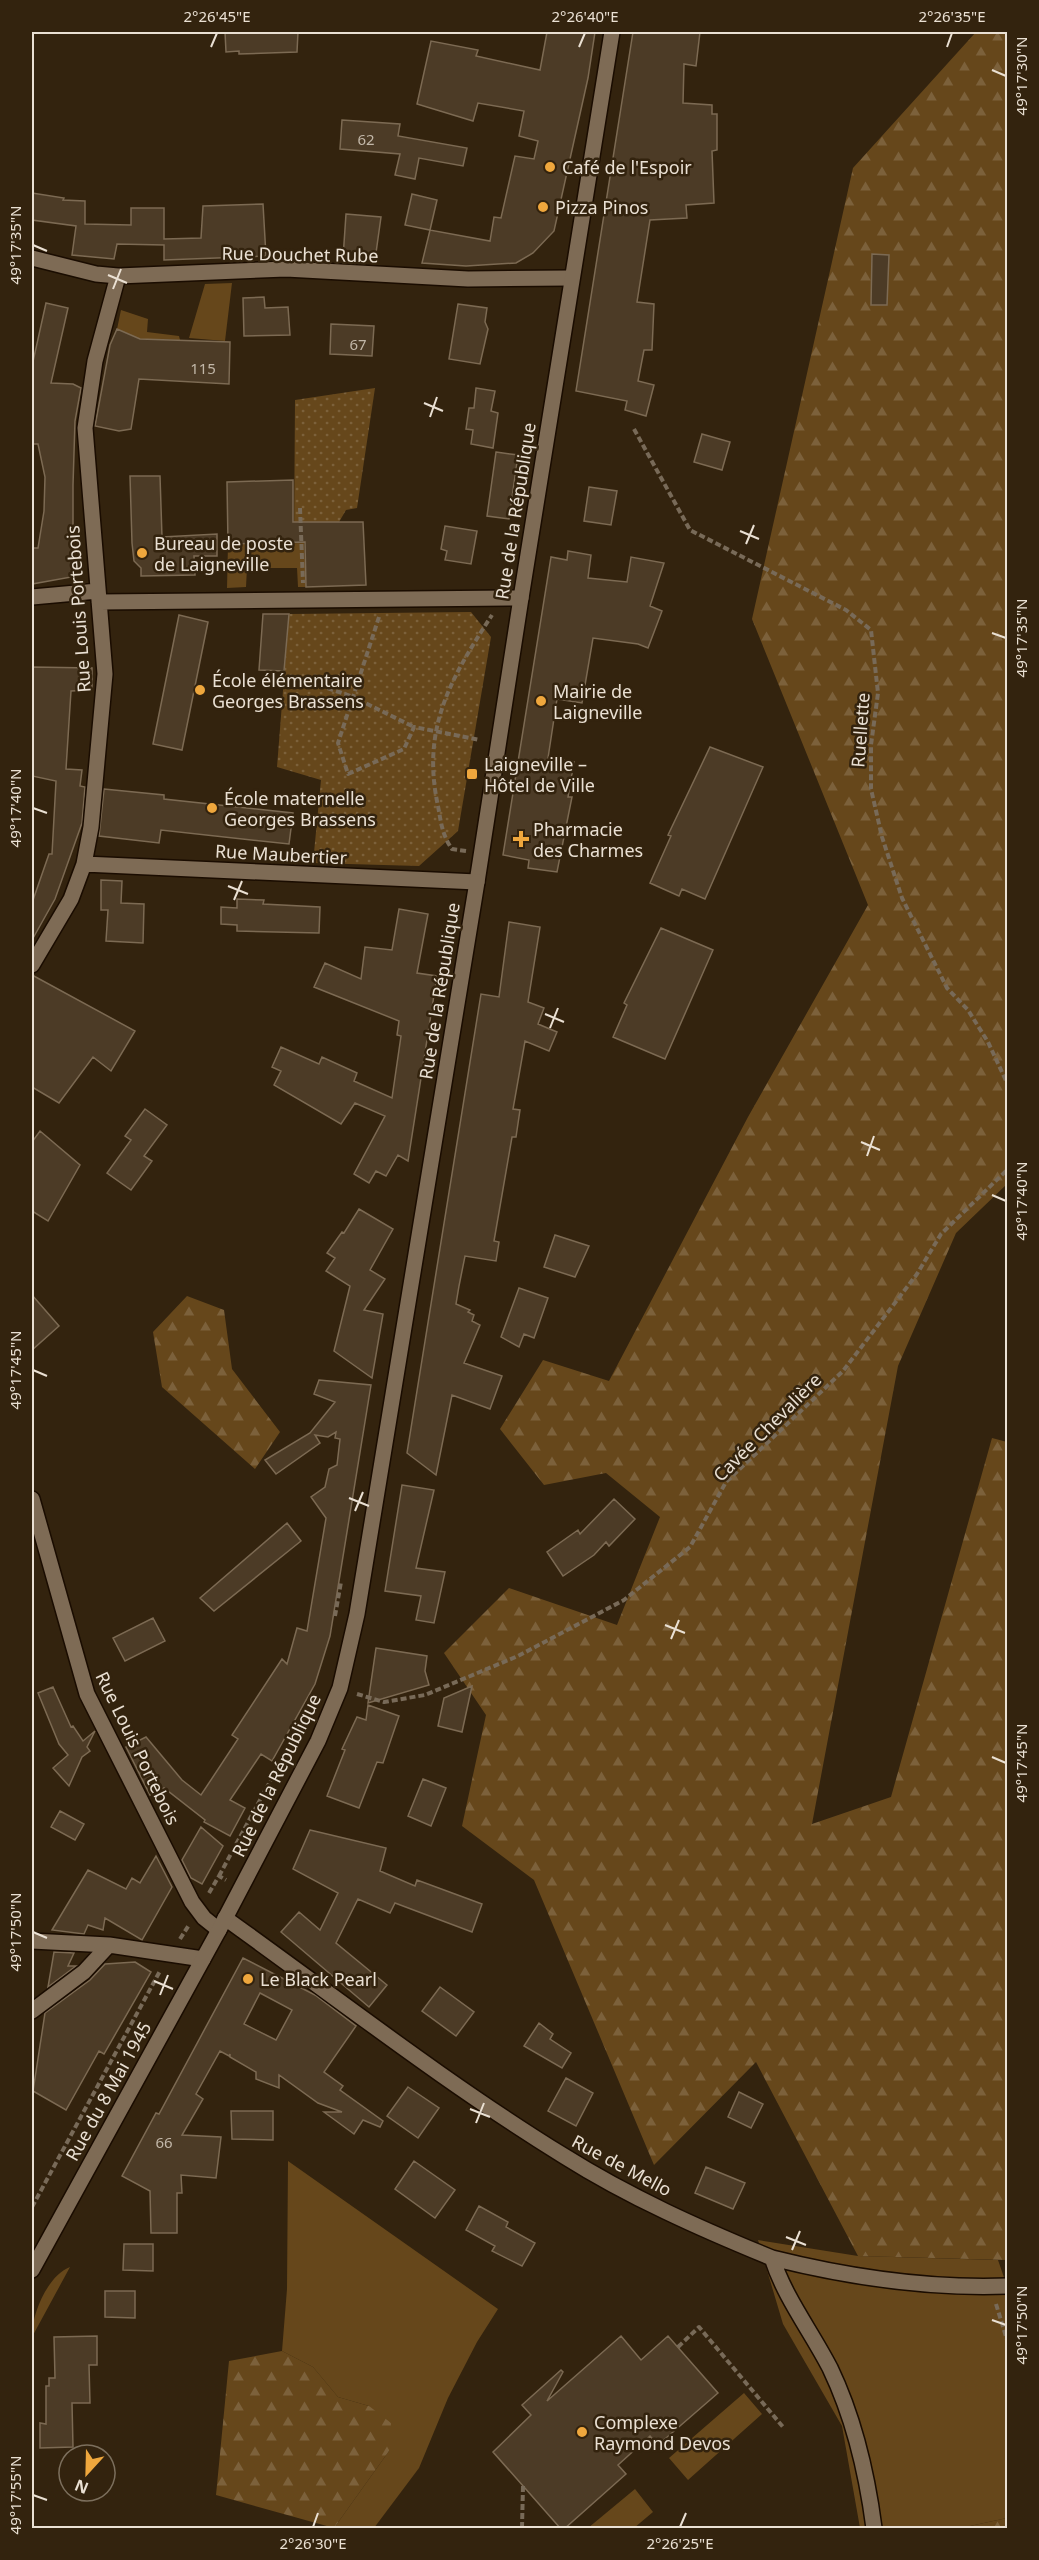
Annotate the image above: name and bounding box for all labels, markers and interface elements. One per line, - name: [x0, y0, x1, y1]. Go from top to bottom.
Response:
- text: 2°26'45"E: [183, 6, 251, 26]
- text: 2°26'40"E: [551, 6, 619, 26]
- text: 2°26'35"E: [918, 6, 986, 26]
- text: 49°17'30"N: [1011, 37, 1031, 115]
- house number: 62: [357, 129, 375, 149]
- place label: Café de l'Espoir: [562, 155, 692, 179]
- marker: Café de l'Espoir: [543, 160, 557, 174]
- place label: Pizza Pinos: [555, 195, 648, 219]
- marker: Pizza Pinos: [536, 200, 550, 214]
- text: 49°17'35"N: [5, 206, 25, 284]
- street label: Rue Douchet Rube: [221, 241, 379, 267]
- house number: 67: [349, 334, 367, 354]
- house number: 115: [190, 358, 216, 378]
- street label: Rue de la République: [489, 421, 541, 601]
- street label: Rue Louis Portebois: [60, 525, 96, 693]
- place label: Bureau de poste de Laigneville: [154, 531, 293, 576]
- marker: Bureau de poste de Laigneville: [135, 546, 149, 560]
- text: 49°17'35"N: [1011, 599, 1031, 677]
- place label: École élémentaire Georges Brassens: [212, 668, 364, 713]
- place label: Mairie de Laigneville: [553, 679, 642, 724]
- marker: École élémentaire Georges Brassens: [193, 683, 207, 697]
- street label: Ruellette: [845, 692, 875, 768]
- marker: Mairie de Laigneville: [534, 694, 548, 708]
- place label: Laigneville – Hôtel de Ville: [484, 752, 595, 797]
- marker: Laigneville – Hôtel de Ville: [465, 767, 479, 781]
- text: 49°17'40"N: [5, 769, 25, 847]
- place label: École maternelle Georges Brassens: [224, 786, 376, 831]
- marker: École maternelle Georges Brassens: [205, 801, 219, 815]
- place label: Pharmacie des Charmes: [533, 817, 643, 862]
- marker: Pharmacie des Charmes: [514, 832, 528, 846]
- street label: Rue Maubertier: [214, 839, 348, 869]
- street label: Rue de la République: [413, 901, 465, 1081]
- text: 49°17'40"N: [1011, 1162, 1031, 1240]
- text: 49°17'45"N: [5, 1331, 25, 1409]
- street label: Cavée Chevalière: [708, 1368, 826, 1486]
- street label: Rue Louis Portebois: [90, 1667, 186, 1829]
- street label: Rue de la République: [226, 1689, 326, 1861]
- text: 49°17'45"N: [1011, 1724, 1031, 1802]
- text: 49°17'50"N: [5, 1893, 25, 1971]
- place label: Le Black Pearl: [260, 1967, 377, 1991]
- marker: Le Black Pearl: [241, 1972, 255, 1986]
- street label: Rue du 8 Mai 1945: [60, 2017, 156, 2165]
- street label: Rue de Mello: [568, 2129, 676, 2201]
- house number: 66: [155, 2132, 173, 2152]
- text: 49°17'50"N: [1011, 2286, 1031, 2364]
- place label: Complexe Raymond Devos: [594, 2410, 731, 2455]
- marker: Complexe Raymond Devos: [575, 2425, 589, 2439]
- north arrow: [57, 2443, 117, 2503]
- text: 49°17'55"N: [5, 2456, 25, 2534]
- text: N: [71, 2474, 92, 2500]
- text: 2°26'30"E: [279, 2533, 347, 2553]
- text: 2°26'25"E: [646, 2533, 714, 2553]

